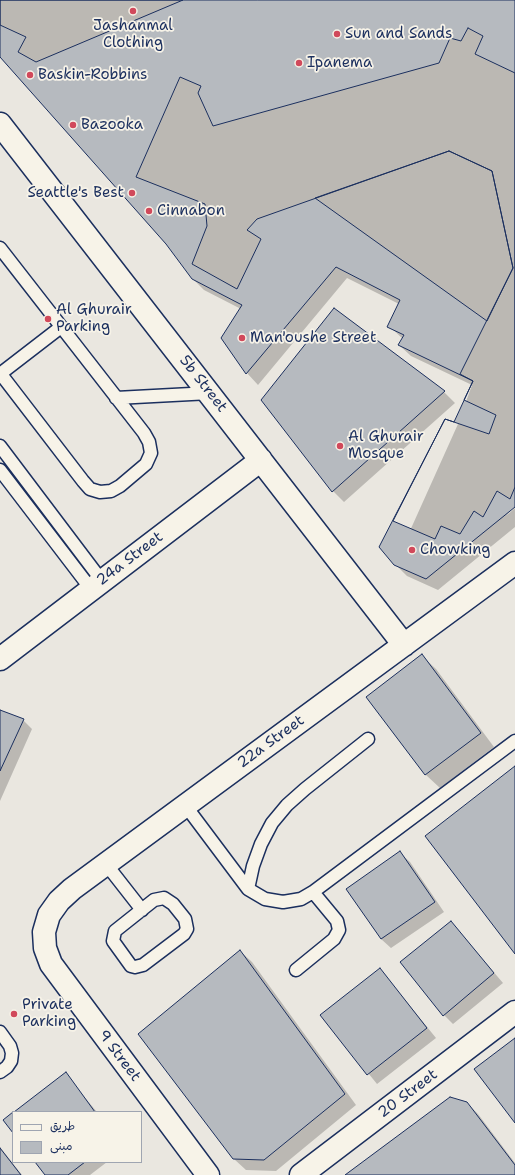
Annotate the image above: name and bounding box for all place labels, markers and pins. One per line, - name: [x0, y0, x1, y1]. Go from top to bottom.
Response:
- marker: Jashanmal Clothing: [128, 6, 138, 16]
- place label: Jashanmal Clothing: [93, 17, 173, 52]
- place label: Sun and Sands: [345, 25, 452, 43]
- marker: Sun and Sands: [332, 29, 342, 39]
- place label: Ipanema: [307, 54, 372, 72]
- marker: Ipanema: [294, 58, 304, 68]
- place label: Baskin-Robbins: [38, 66, 147, 84]
- marker: Baskin-Robbins: [25, 70, 35, 80]
- place label: Bazooka: [81, 116, 143, 134]
- marker: Bazooka: [68, 120, 78, 130]
- place label: Seattle's Best: [27, 184, 124, 202]
- marker: Seattle's Best: [127, 188, 137, 198]
- place label: Cinnabon: [157, 202, 225, 220]
- marker: Cinnabon: [144, 206, 154, 216]
- place label: Al Ghurair Parking: [56, 301, 132, 336]
- marker: Al Ghurair Parking: [43, 314, 53, 324]
- place label: Man'oushe Street: [250, 329, 377, 347]
- marker: Man'oushe Street: [237, 333, 247, 343]
- place label: Al Ghurair Mosque: [348, 428, 424, 463]
- marker: Al Ghurair Mosque: [335, 441, 345, 451]
- place label: Chowking: [420, 541, 490, 559]
- marker: Chowking: [407, 545, 417, 555]
- place label: Private Parking: [22, 996, 76, 1031]
- marker: Private Parking: [9, 1009, 19, 1019]

